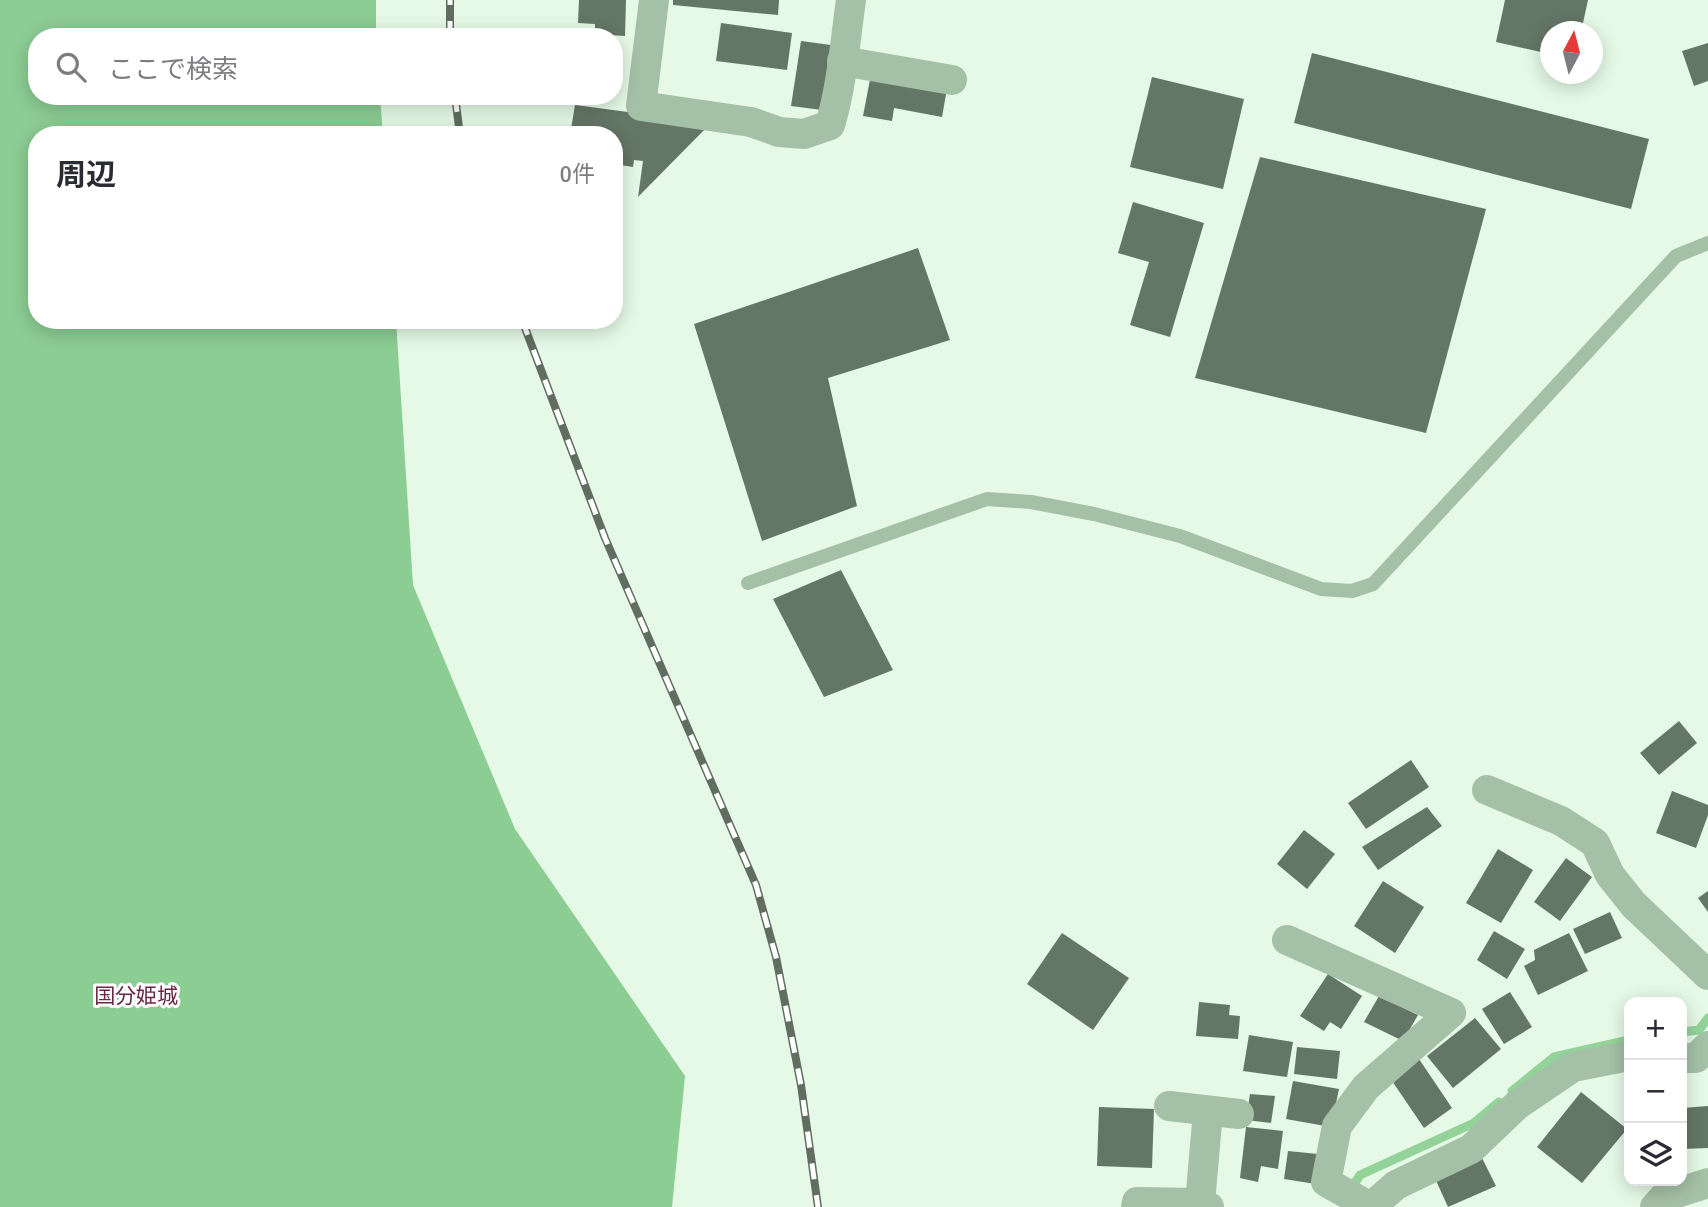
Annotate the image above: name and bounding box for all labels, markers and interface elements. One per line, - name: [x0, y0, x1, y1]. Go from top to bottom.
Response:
- north arrow: [1540, 21, 1603, 84]
- search box: [28, 28, 623, 105]
- icon: search: [52, 48, 90, 86]
- text: ここで検索: [108, 54, 238, 86]
- text: 周辺: [56, 157, 116, 194]
- text: 0件: [560, 160, 595, 189]
- district label: 国分姫城: [94, 983, 178, 1009]
- map controls: [1624, 997, 1687, 1186]
- button: +: [1624, 997, 1687, 1060]
- button: −: [1624, 1060, 1687, 1123]
- button: layers: [1624, 1123, 1687, 1186]

